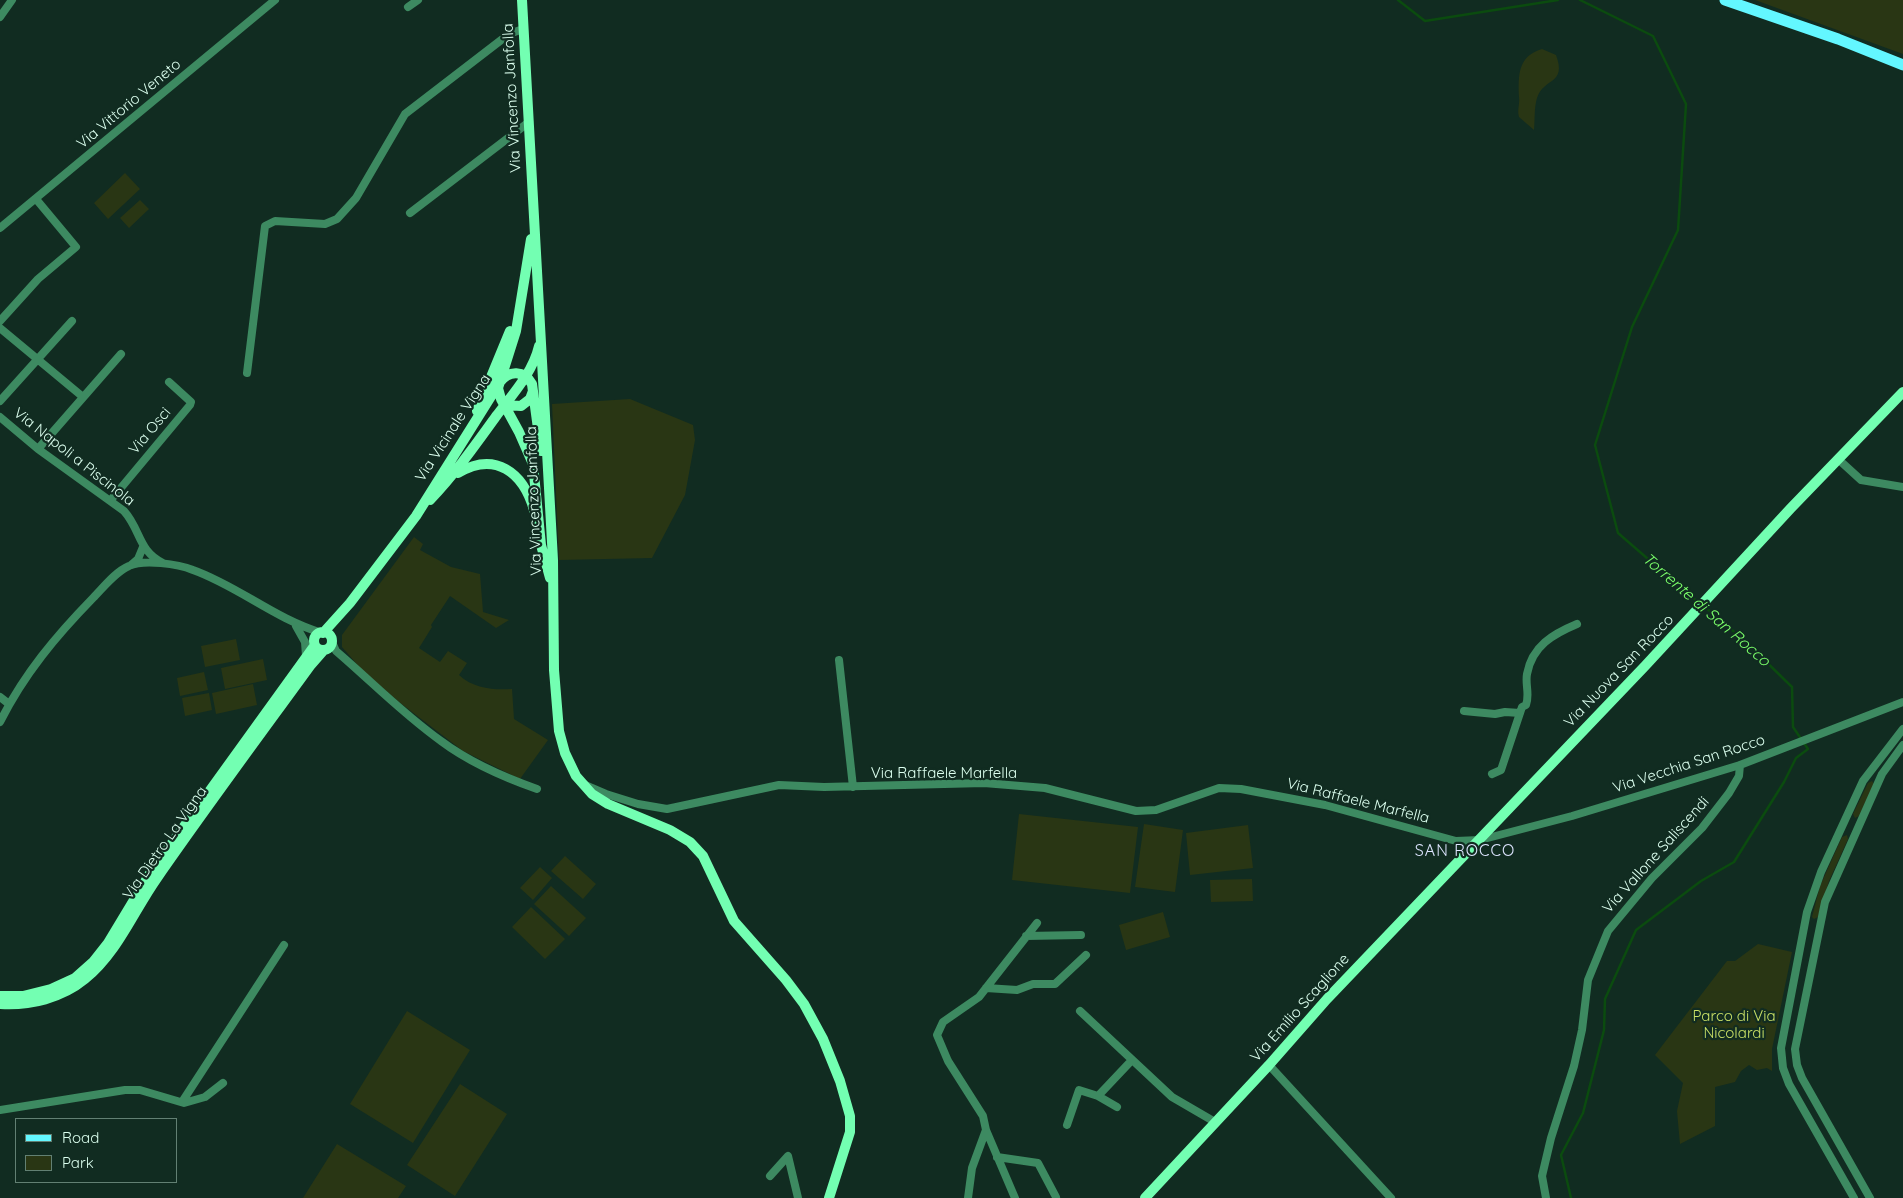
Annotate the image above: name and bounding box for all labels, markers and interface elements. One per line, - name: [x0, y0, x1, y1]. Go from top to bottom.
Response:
- street label: Via Vincenzo Janfolla: [499, 23, 525, 173]
- street label: Via Vittorio Veneto: [73, 55, 185, 153]
- street label: Via Vicinale Vigna: [412, 371, 494, 485]
- street label: Via Napoli a Piscinola: [10, 404, 138, 510]
- street label: Via Osci: [125, 404, 175, 458]
- street label: Via Vincenzo Janfolla: [522, 426, 546, 576]
- water label: Torrente di San Rocco: [1638, 549, 1774, 671]
- street label: Via Nuova San Rocco: [1560, 611, 1678, 731]
- street label: Via Vecchia San Rocco: [1611, 731, 1767, 797]
- street label: Via Raffaele Marfella: [871, 764, 1017, 782]
- street label: Via Raffaele Marfella: [1285, 775, 1431, 827]
- street label: Via Dietro La Vigna: [119, 783, 211, 903]
- street label: Via Vallone Saliscendi: [1599, 793, 1713, 917]
- district label: SAN ROCCO: [1414, 841, 1516, 861]
- street label: Via Emilio Scaglione: [1247, 950, 1353, 1066]
- park label: Parco di Via Nicolardi: [1693, 1007, 1775, 1042]
- legend: [15, 1118, 178, 1183]
- text: Road: [62, 1128, 99, 1147]
- text: Park: [62, 1153, 94, 1172]

